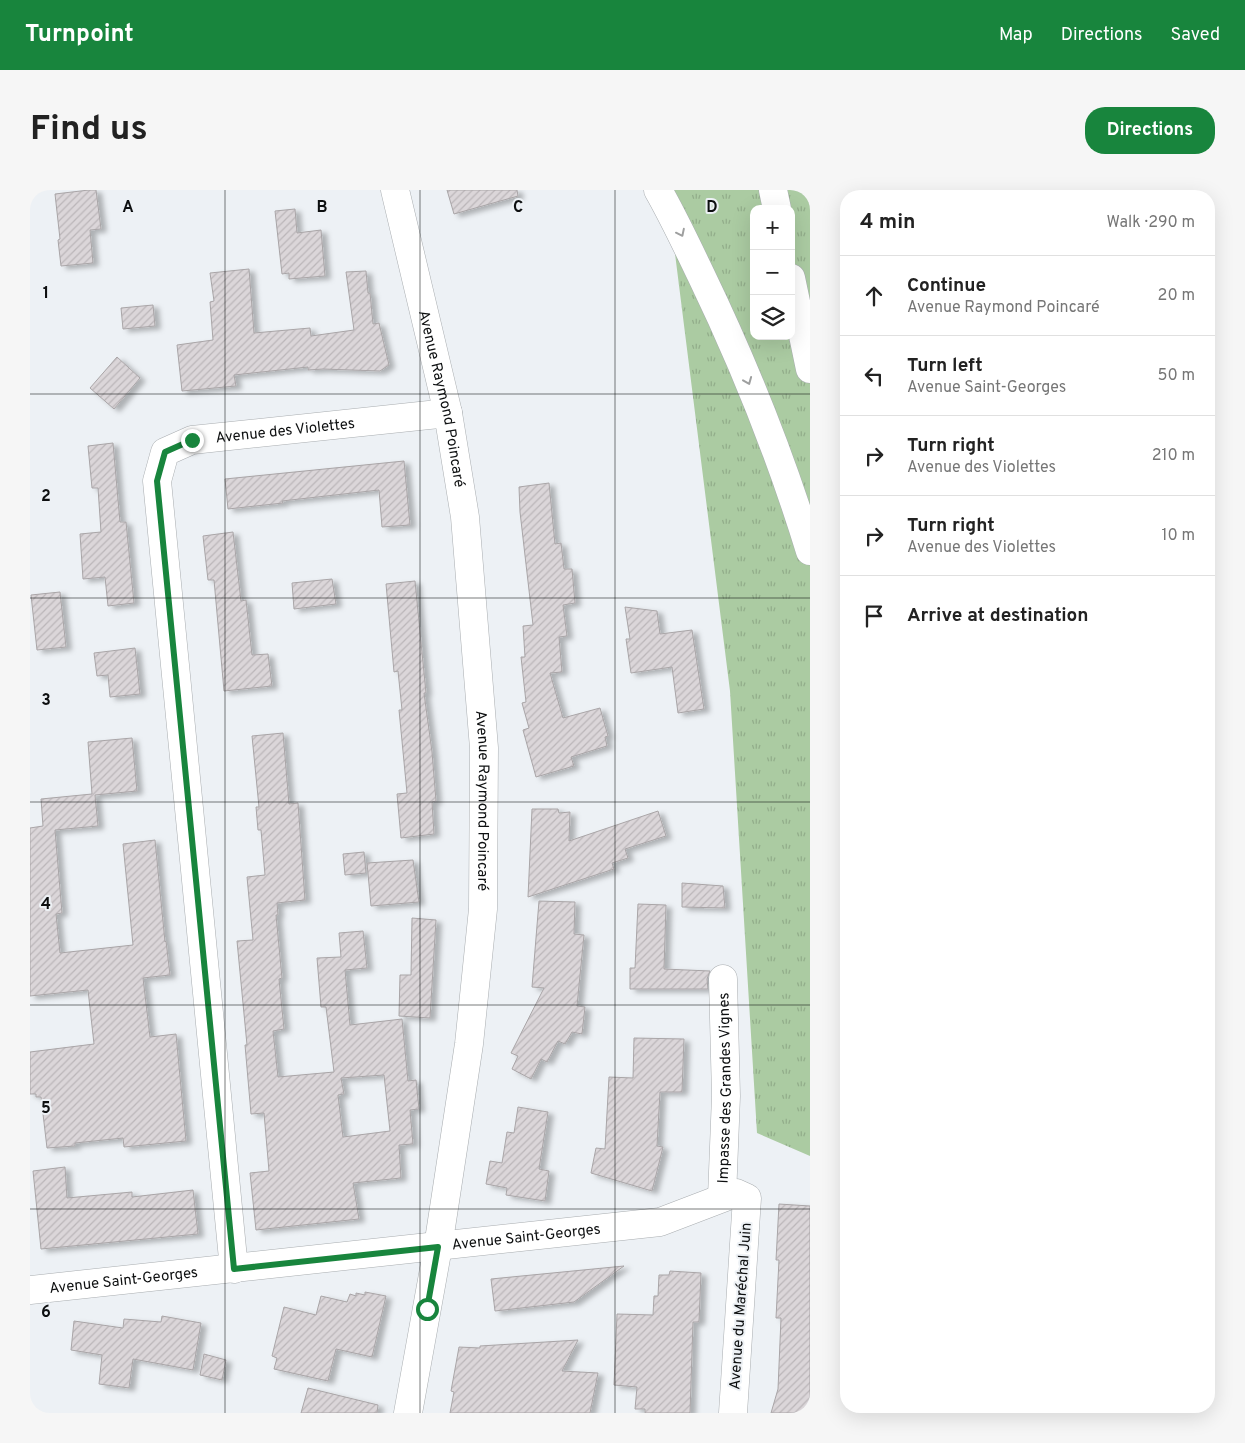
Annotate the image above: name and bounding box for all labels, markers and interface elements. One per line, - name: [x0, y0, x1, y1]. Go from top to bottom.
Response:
- text: Turnpoint: [25, 20, 134, 50]
- text: Map: [999, 24, 1033, 47]
- text: Directions: [1061, 24, 1143, 47]
- text: Saved: [1171, 24, 1220, 47]
- button: Directions: [1085, 107, 1215, 154]
- text: Find us: [30, 108, 148, 152]
- text: A: [122, 198, 134, 218]
- text: B: [316, 198, 328, 218]
- text: C: [513, 198, 523, 218]
- text: D: [706, 198, 718, 218]
- map controls: [750, 205, 795, 340]
- button: +: [750, 205, 795, 250]
- text: 4 min: [860, 209, 916, 236]
- text: Walk · 290 m: [1107, 213, 1195, 233]
- one-way arrow: [675, 228, 685, 237]
- button: −: [750, 250, 795, 295]
- text: Continue: [907, 274, 986, 298]
- icon: ahead: [860, 282, 888, 310]
- text: 1: [43, 284, 49, 304]
- text: 20 m: [1158, 286, 1195, 306]
- button: layers: [750, 295, 795, 340]
- text: Avenue Raymond Poincaré: [907, 298, 1100, 318]
- street label: Avenue Raymond Poincaré: [413, 308, 468, 489]
- text: Turn left: [907, 354, 983, 378]
- icon: left: [860, 362, 888, 390]
- text: 50 m: [1158, 366, 1195, 386]
- one-way arrow: [742, 376, 753, 385]
- text: Avenue Saint-Georges: [907, 378, 1066, 398]
- street label: Avenue des Violettes: [215, 415, 356, 448]
- route end: [181, 429, 204, 452]
- text: Turn right: [907, 434, 995, 458]
- icon: right: [860, 442, 888, 470]
- text: 210 m: [1152, 446, 1195, 466]
- text: Avenue des Violettes: [907, 458, 1056, 478]
- text: 2: [41, 487, 51, 507]
- text: Turn right: [907, 514, 995, 538]
- icon: right: [860, 522, 888, 550]
- text: 10 m: [1161, 526, 1195, 546]
- text: Avenue des Violettes: [907, 538, 1056, 558]
- icon: arrive: [860, 602, 888, 630]
- text: Arrive at destination: [907, 604, 1088, 628]
- text: 3: [41, 691, 51, 711]
- street label: Avenue Raymond Poincaré: [470, 710, 492, 891]
- text: 4: [41, 895, 51, 915]
- street label: Impasse des Grandes Vignes: [715, 992, 737, 1184]
- text: 5: [41, 1099, 51, 1119]
- street label: Avenue Saint-Georges: [451, 1220, 602, 1255]
- street label: Avenue du Maréchal Juin: [726, 1222, 757, 1390]
- street label: Avenue Saint-Georges: [48, 1264, 199, 1299]
- route start: [416, 1298, 439, 1321]
- text: 6: [41, 1303, 51, 1323]

